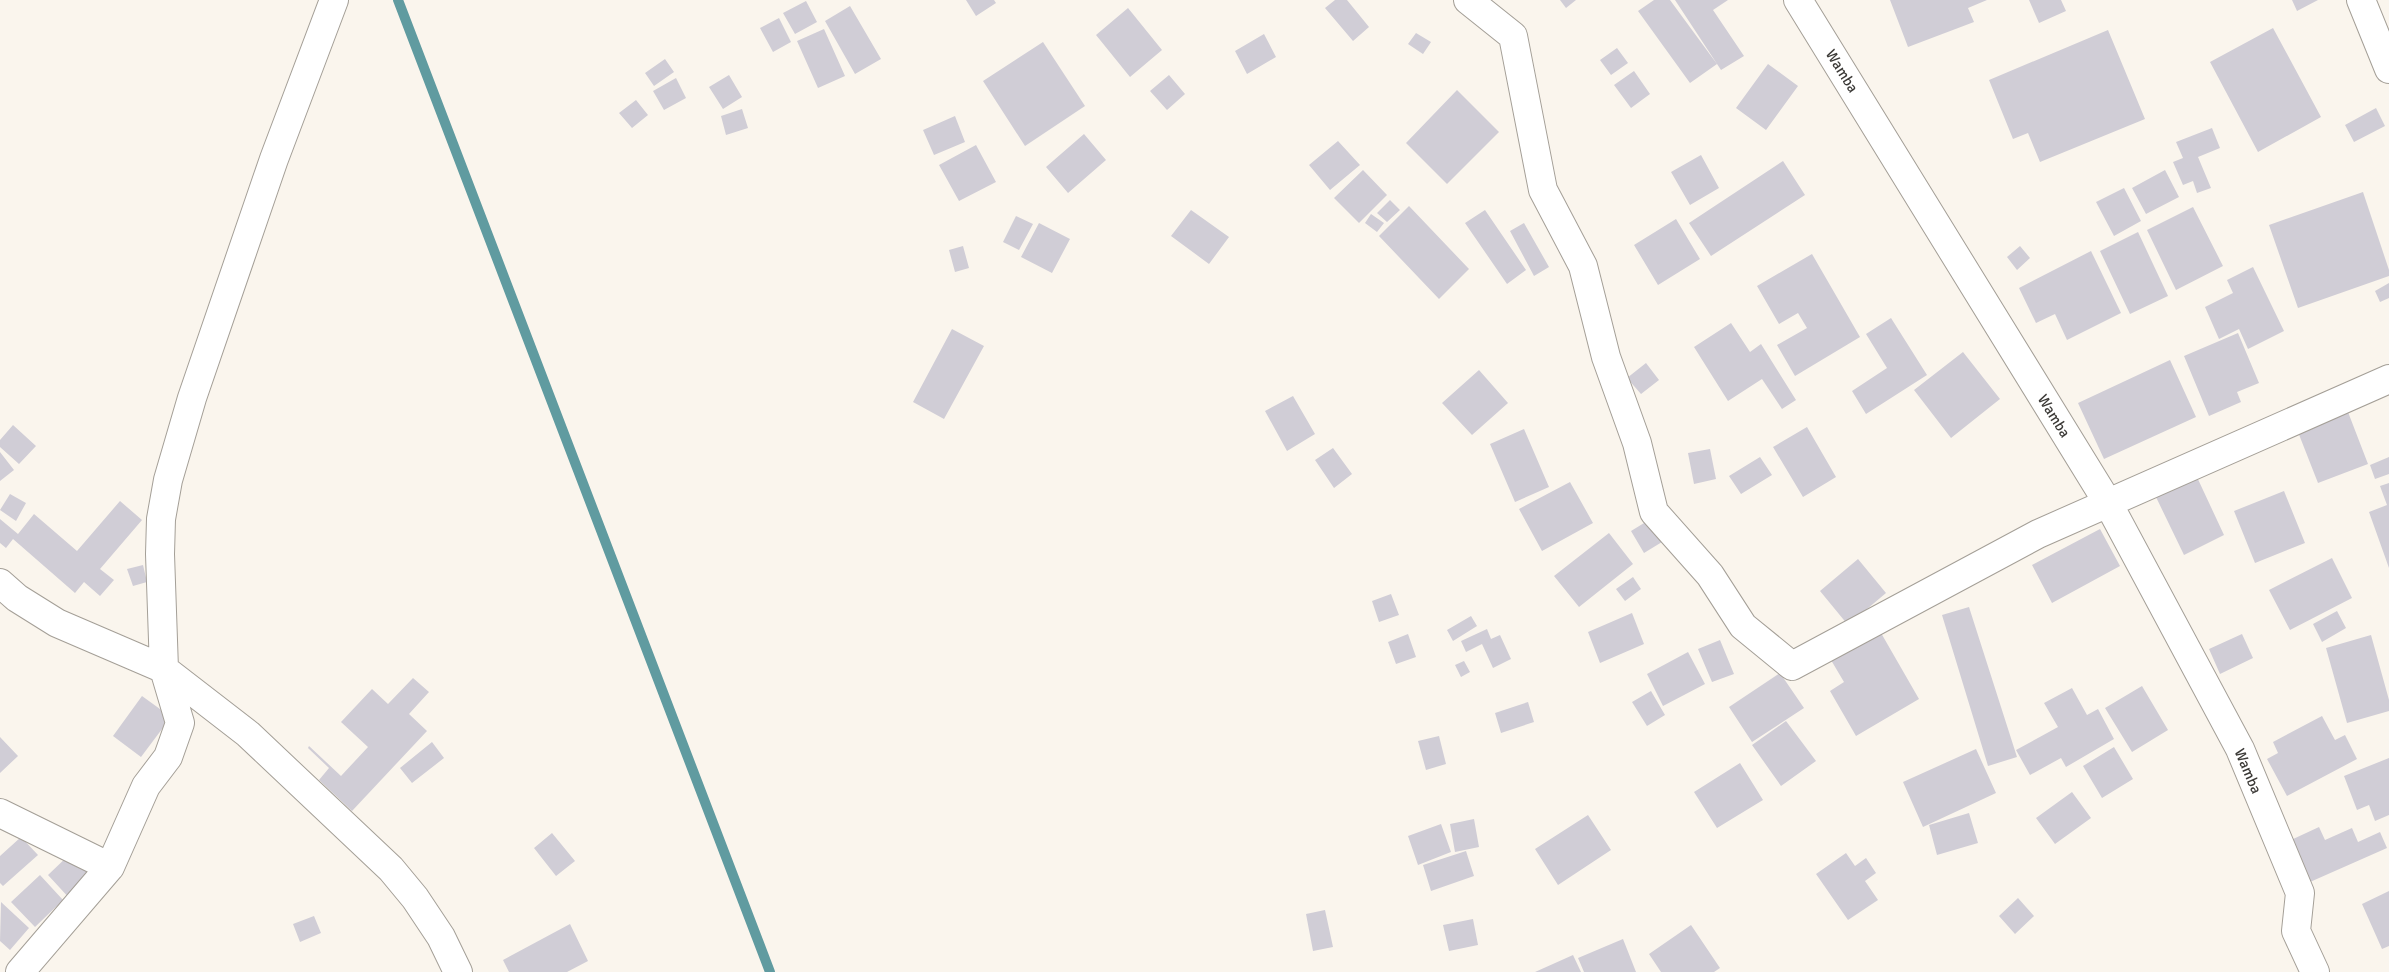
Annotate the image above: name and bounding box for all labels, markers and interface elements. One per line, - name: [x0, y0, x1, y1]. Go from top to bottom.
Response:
- street label: Wamba: [1822, 46, 1862, 96]
- street label: Wamba: [2034, 391, 2074, 441]
- street label: Wamba: [2230, 746, 2266, 796]

